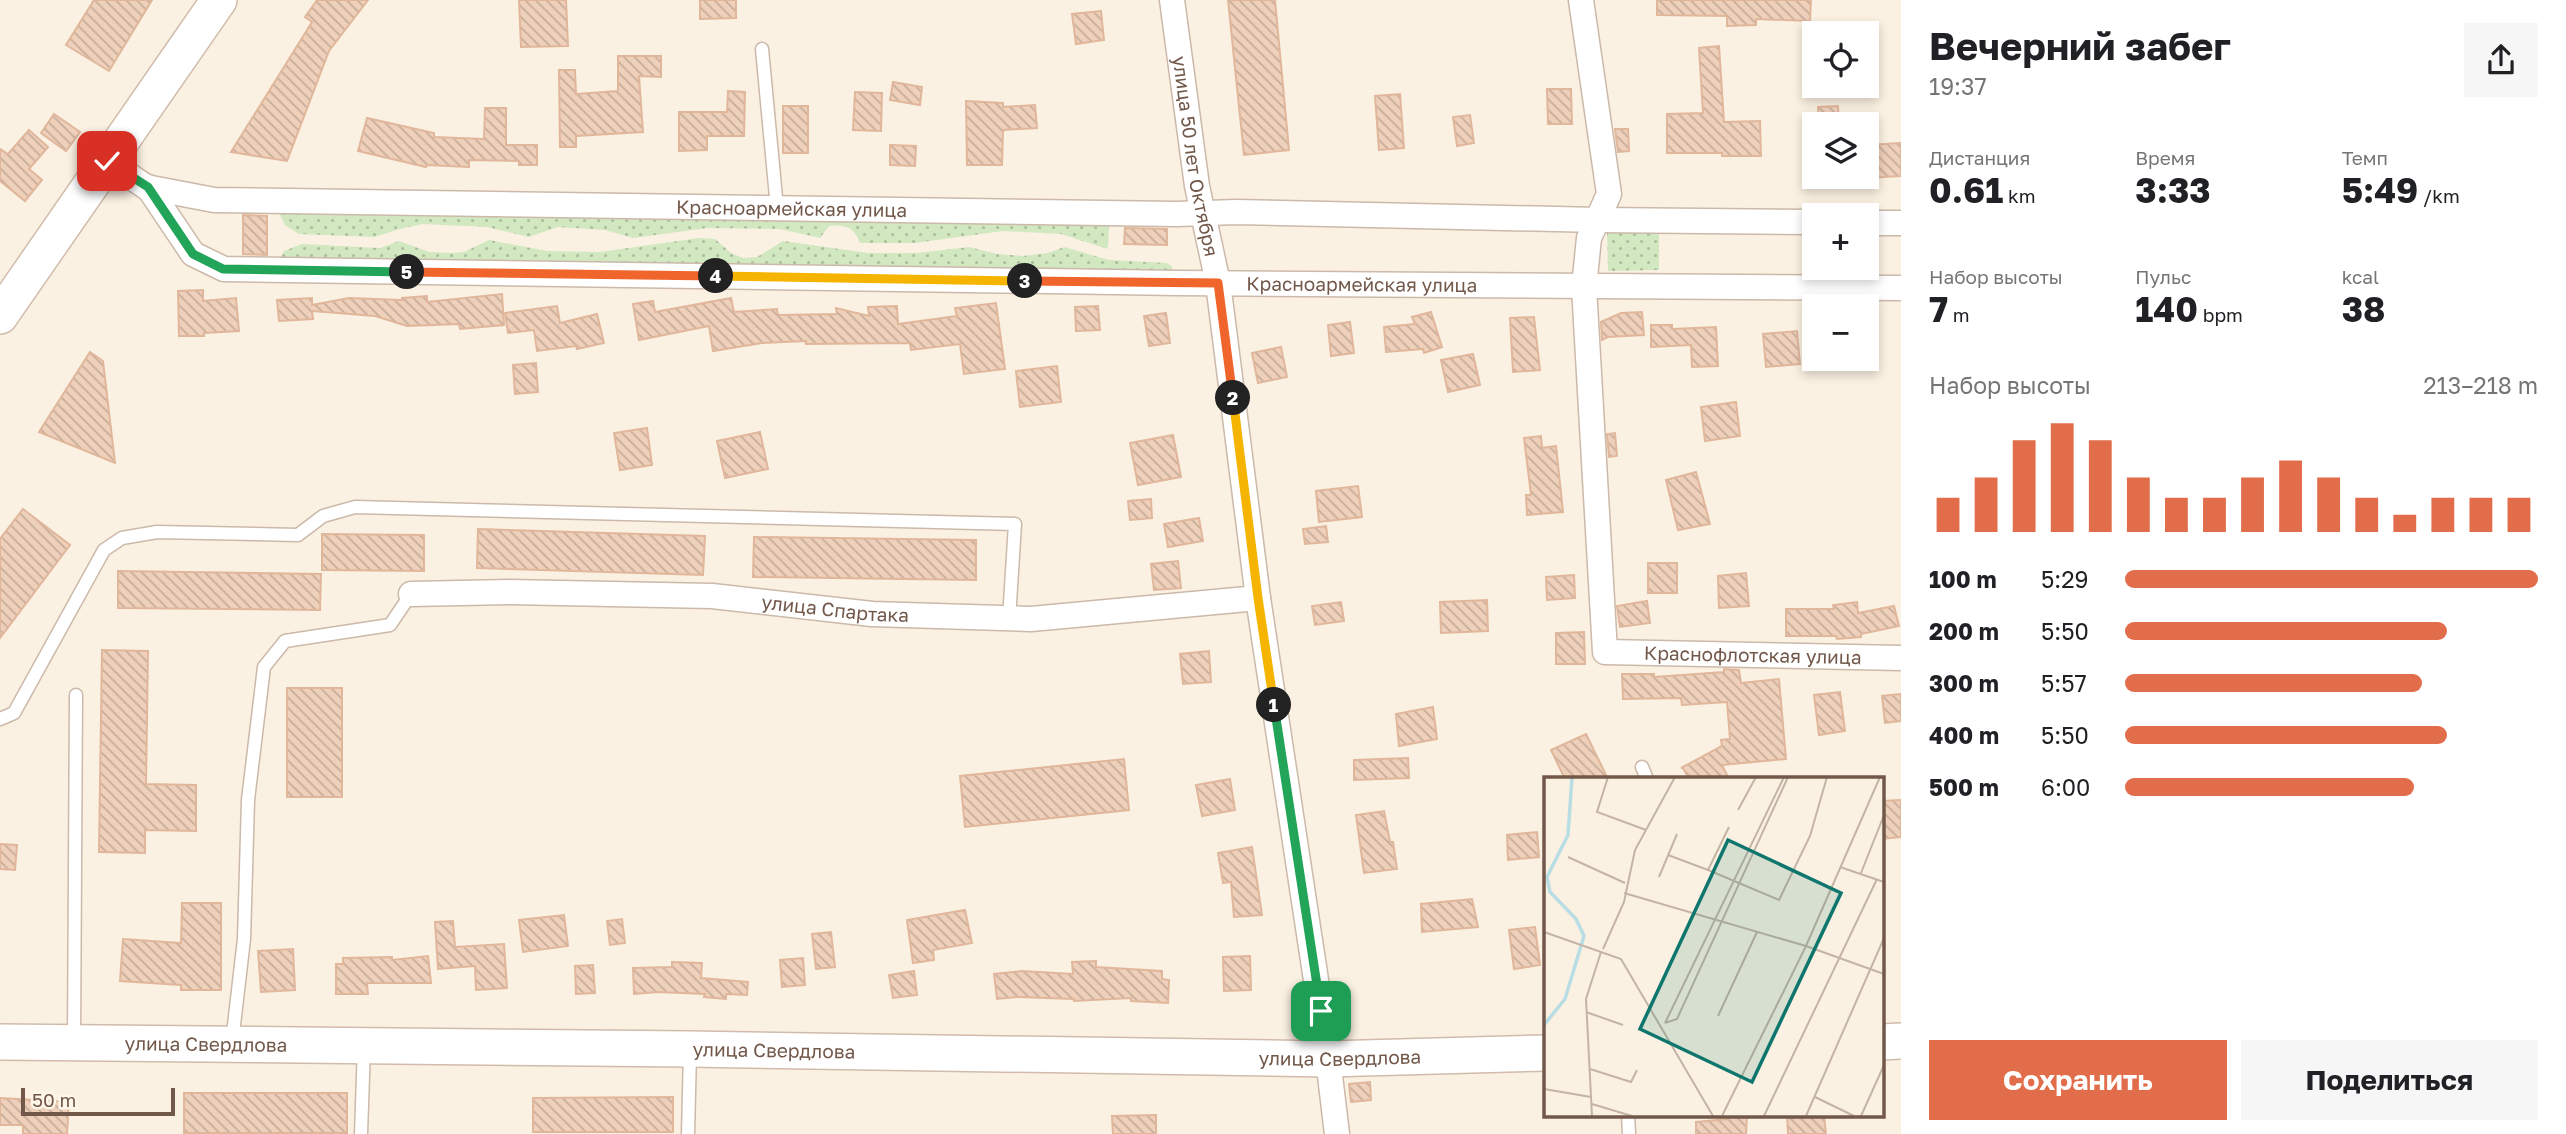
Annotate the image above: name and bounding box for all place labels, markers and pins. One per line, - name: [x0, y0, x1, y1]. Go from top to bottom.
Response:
- pin: [77, 131, 137, 191]
- pin: 5: [390, 254, 424, 290]
- pin: 4: [698, 258, 734, 294]
- pin: 3: [1007, 264, 1042, 298]
- pin: 2: [1216, 380, 1250, 416]
- pin: 1: [1256, 688, 1292, 722]
- pin: [1291, 981, 1351, 1041]

